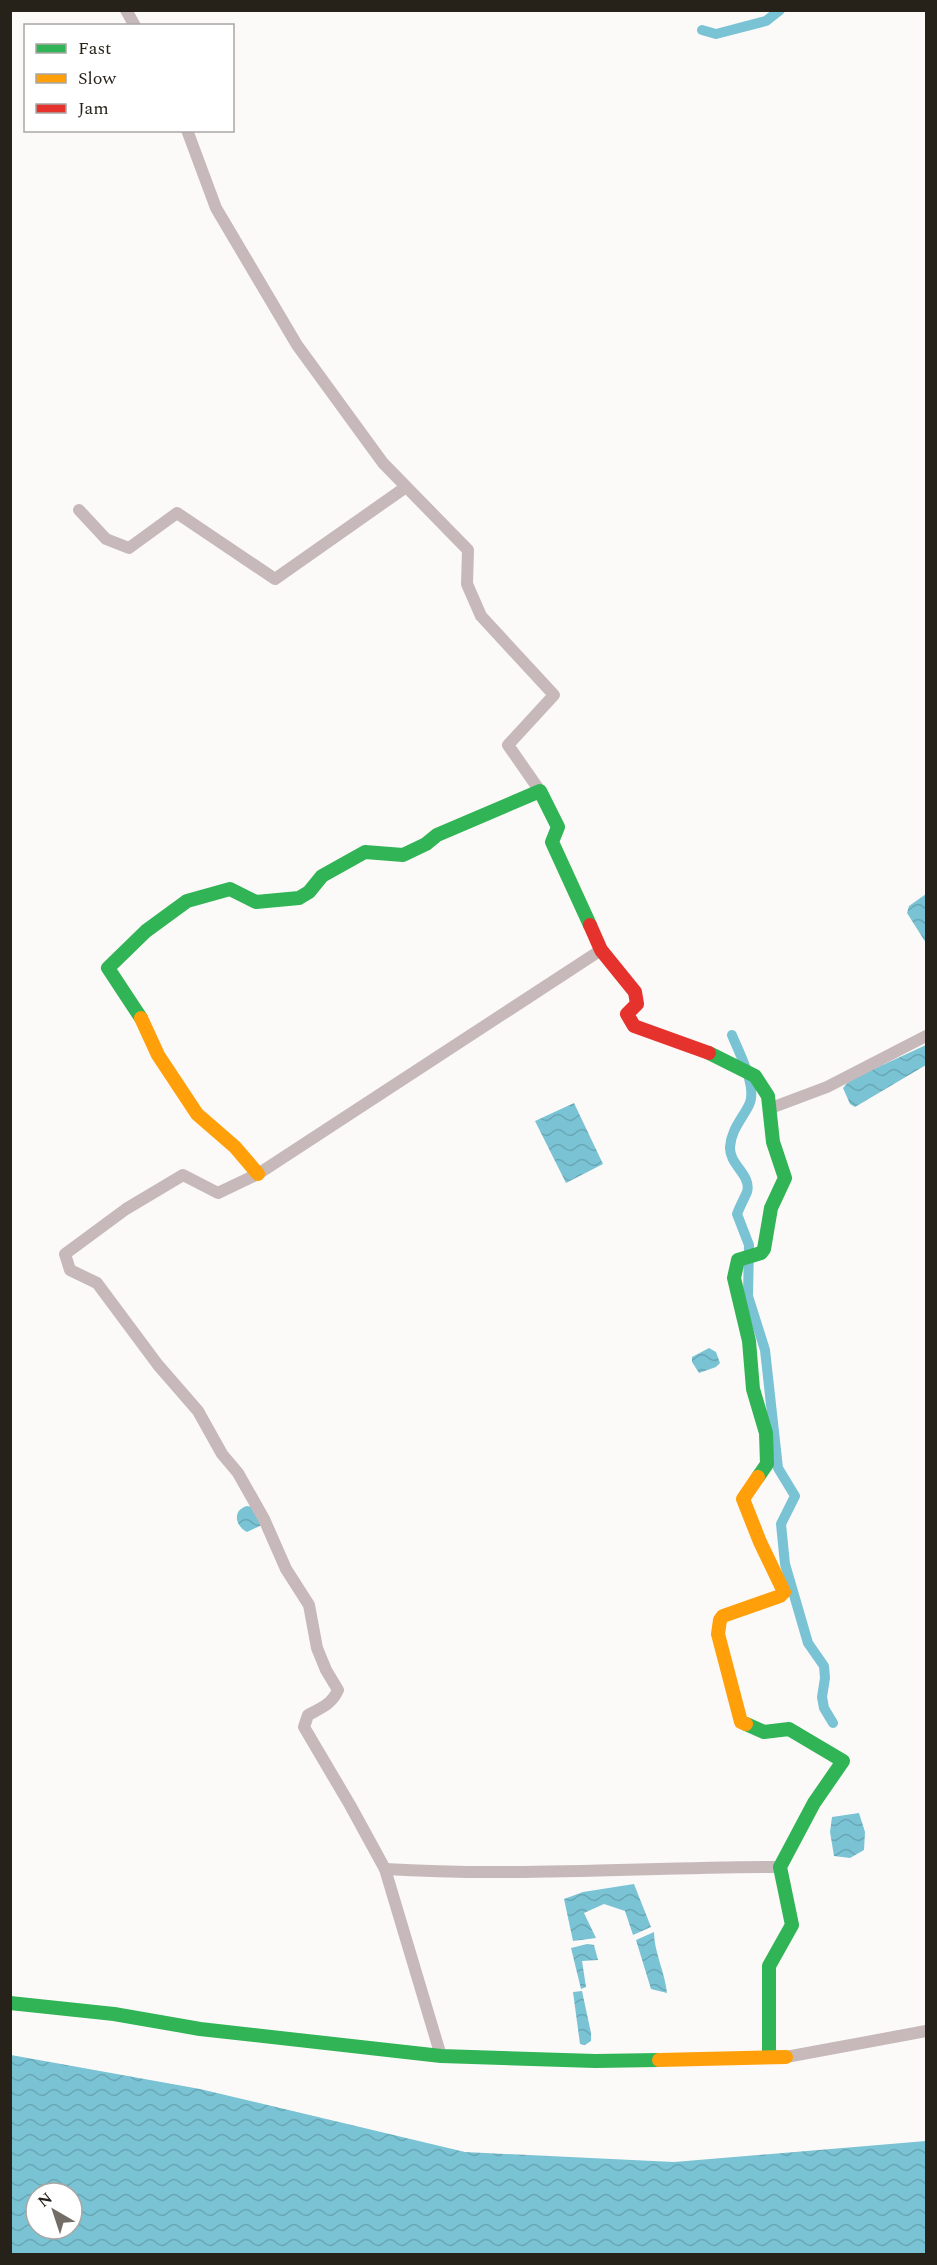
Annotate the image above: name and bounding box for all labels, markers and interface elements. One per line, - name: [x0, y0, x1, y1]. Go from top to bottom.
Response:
- legend: [24, 24, 234, 132]
- text: Fast: [78, 35, 111, 62]
- text: Slow: [78, 65, 117, 92]
- text: Jam: [78, 95, 109, 122]
- north arrow: [24, 2181, 84, 2241]
- text: N: [33, 2187, 58, 2214]

